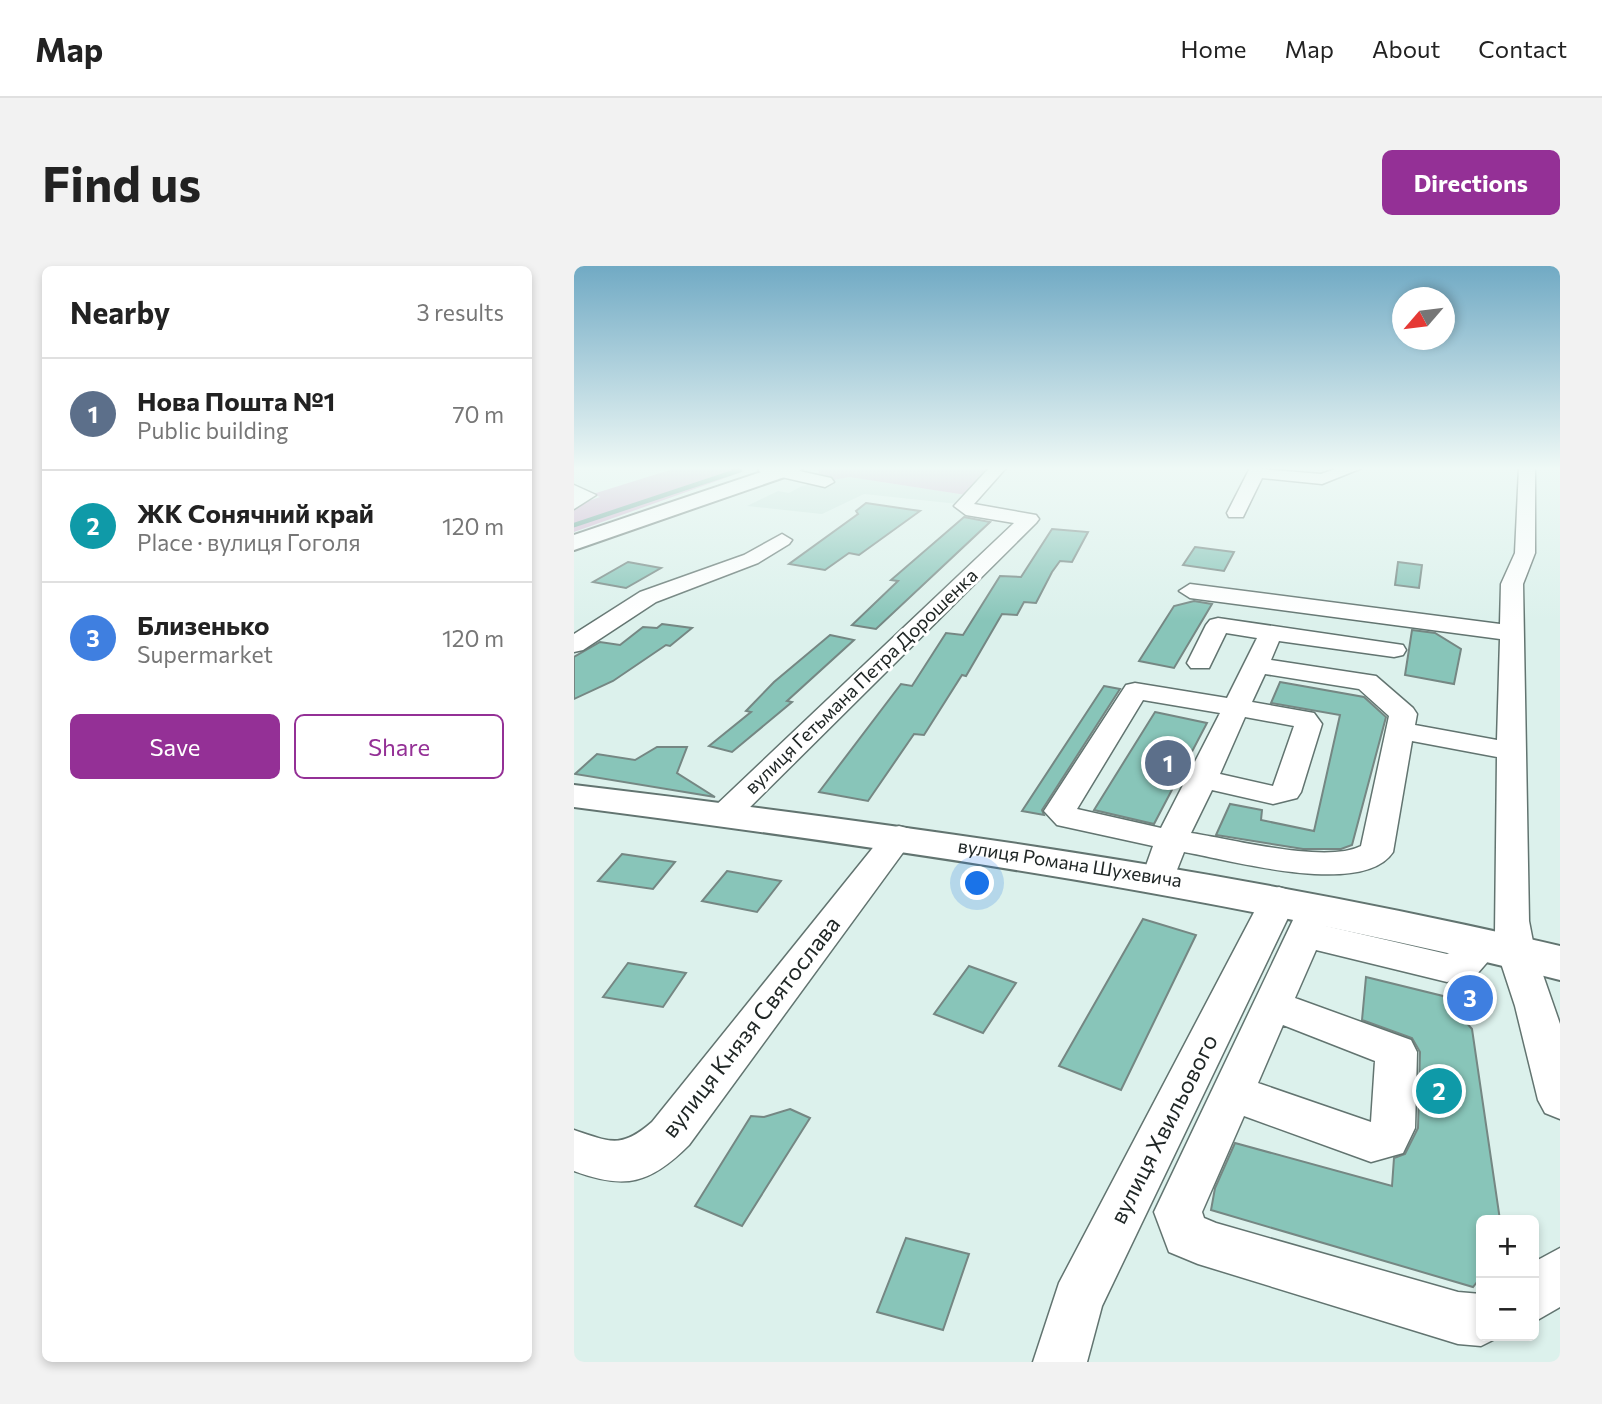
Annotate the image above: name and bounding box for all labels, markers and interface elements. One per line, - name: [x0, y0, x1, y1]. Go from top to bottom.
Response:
- text: Map: [35, 28, 103, 69]
- text: Home: [1181, 34, 1247, 63]
- text: Map: [1285, 34, 1334, 63]
- text: About: [1372, 34, 1440, 63]
- text: Contact: [1478, 34, 1567, 63]
- button: Directions: [1382, 150, 1560, 215]
- text: Find us: [42, 152, 201, 212]
- north arrow: [1392, 287, 1455, 350]
- text: Nearby: [70, 293, 170, 330]
- text: 3 results: [417, 298, 504, 326]
- text: Нова Пошта №1: [137, 385, 335, 416]
- text: 1: [88, 400, 98, 428]
- text: 70 m: [452, 400, 504, 428]
- text: Public building: [137, 416, 288, 444]
- text: ЖК Сонячний край: [137, 497, 374, 528]
- text: 2: [86, 512, 100, 540]
- text: 120 m: [442, 512, 504, 540]
- text: Place · вулиця Гоголя: [137, 528, 361, 556]
- street label: вулиця Гетьмана Петра Дорошенка: [740, 563, 982, 798]
- text: Близенько: [137, 609, 270, 640]
- text: 3: [86, 624, 100, 652]
- text: 120 m: [442, 624, 504, 652]
- text: Supermarket: [137, 640, 273, 668]
- button: Save: [70, 714, 280, 779]
- button: Share: [294, 714, 504, 779]
- pin: 1: [1145, 737, 1191, 789]
- street label: вулиця Романа Шухевича: [956, 833, 1184, 892]
- your location: [960, 866, 994, 900]
- street label: вулиця Князя Святослава: [655, 910, 845, 1143]
- pin: 3: [1447, 972, 1493, 1024]
- street label: вулиця Хвильового: [1103, 1029, 1223, 1228]
- pin: 2: [1416, 1065, 1462, 1117]
- map controls: [1476, 1215, 1539, 1341]
- button: +: [1476, 1215, 1539, 1278]
- button: −: [1476, 1278, 1539, 1341]

